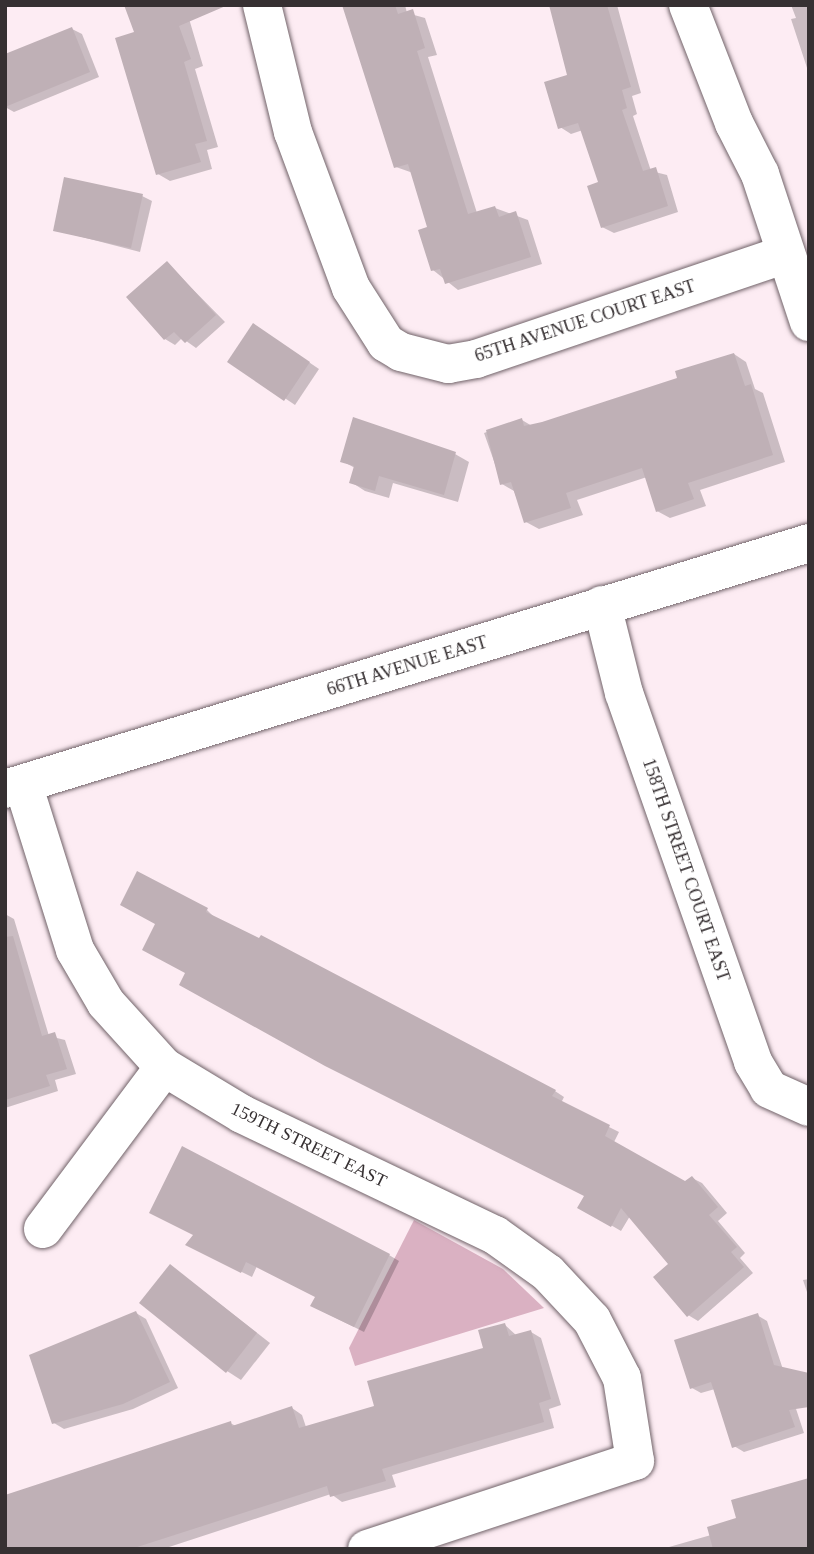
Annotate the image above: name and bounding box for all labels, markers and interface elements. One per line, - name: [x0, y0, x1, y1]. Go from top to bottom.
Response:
- street label: 65TH AVENUE COURT EAST: [471, 275, 699, 367]
- street label: 66TH AVENUE EAST: [324, 631, 490, 701]
- street label: 158TH STREET COURT EAST: [637, 755, 735, 985]
- street label: 159TH STREET EAST: [227, 1098, 391, 1192]

